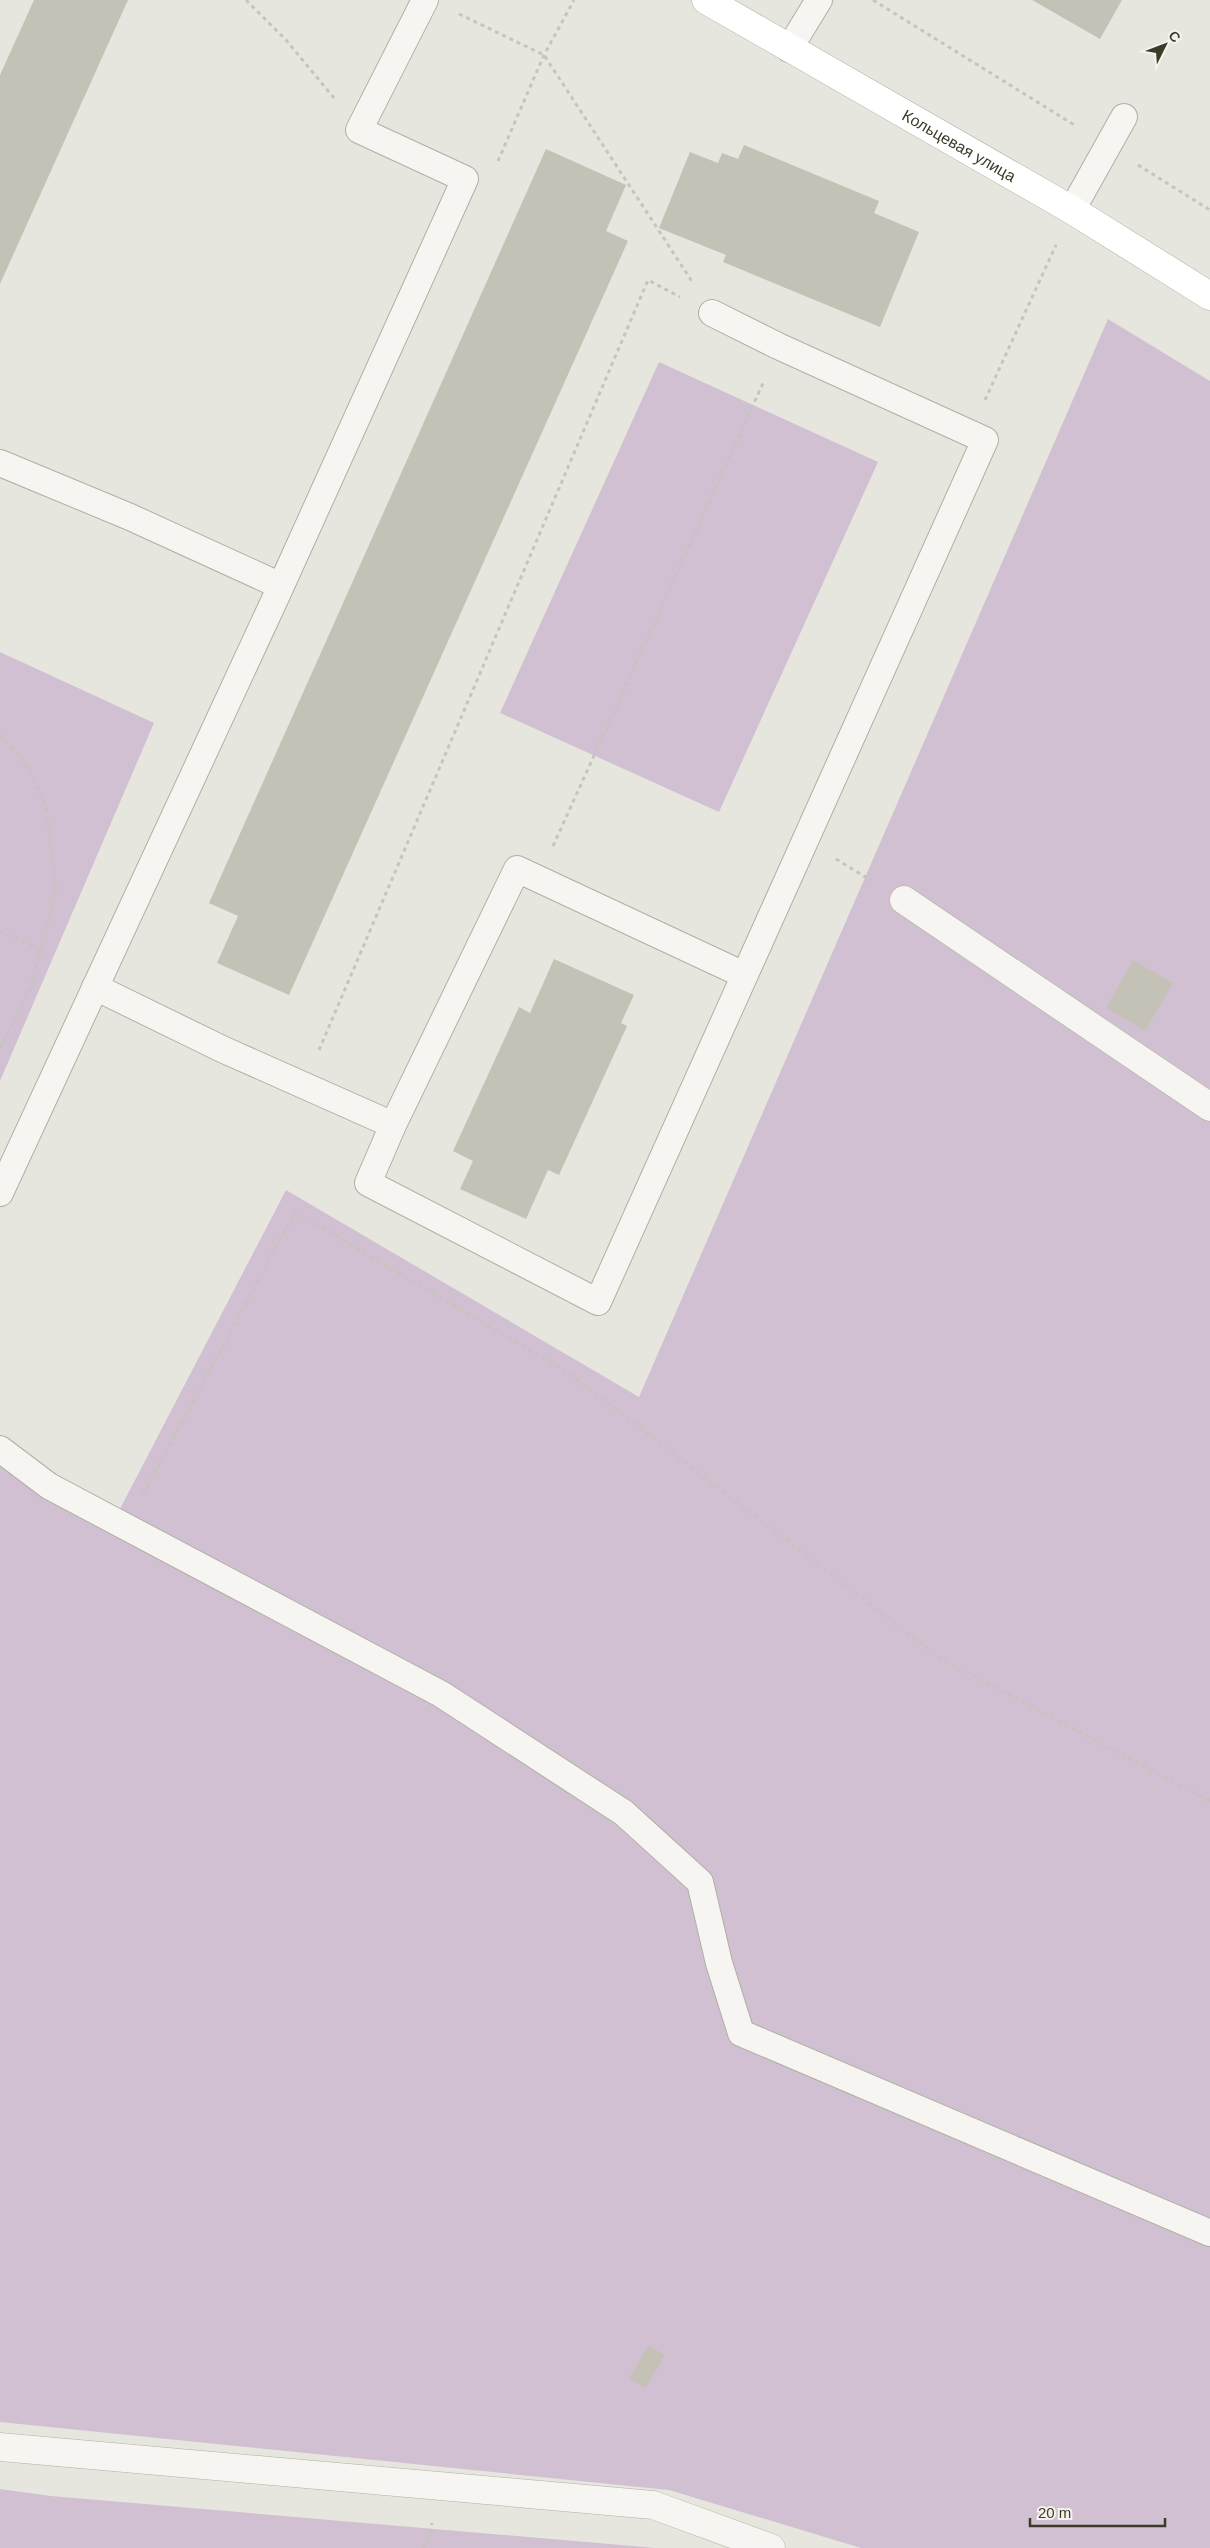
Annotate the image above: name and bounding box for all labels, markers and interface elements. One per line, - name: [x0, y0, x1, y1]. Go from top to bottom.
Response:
- north arrow: [1140, 20, 1190, 70]
- text: С: [1165, 27, 1184, 45]
- street label: Кольцевая улица: [900, 106, 1019, 185]
- scale bar: [1030, 2496, 1165, 2528]
- text: 20 m: [1038, 2504, 1071, 2521]

